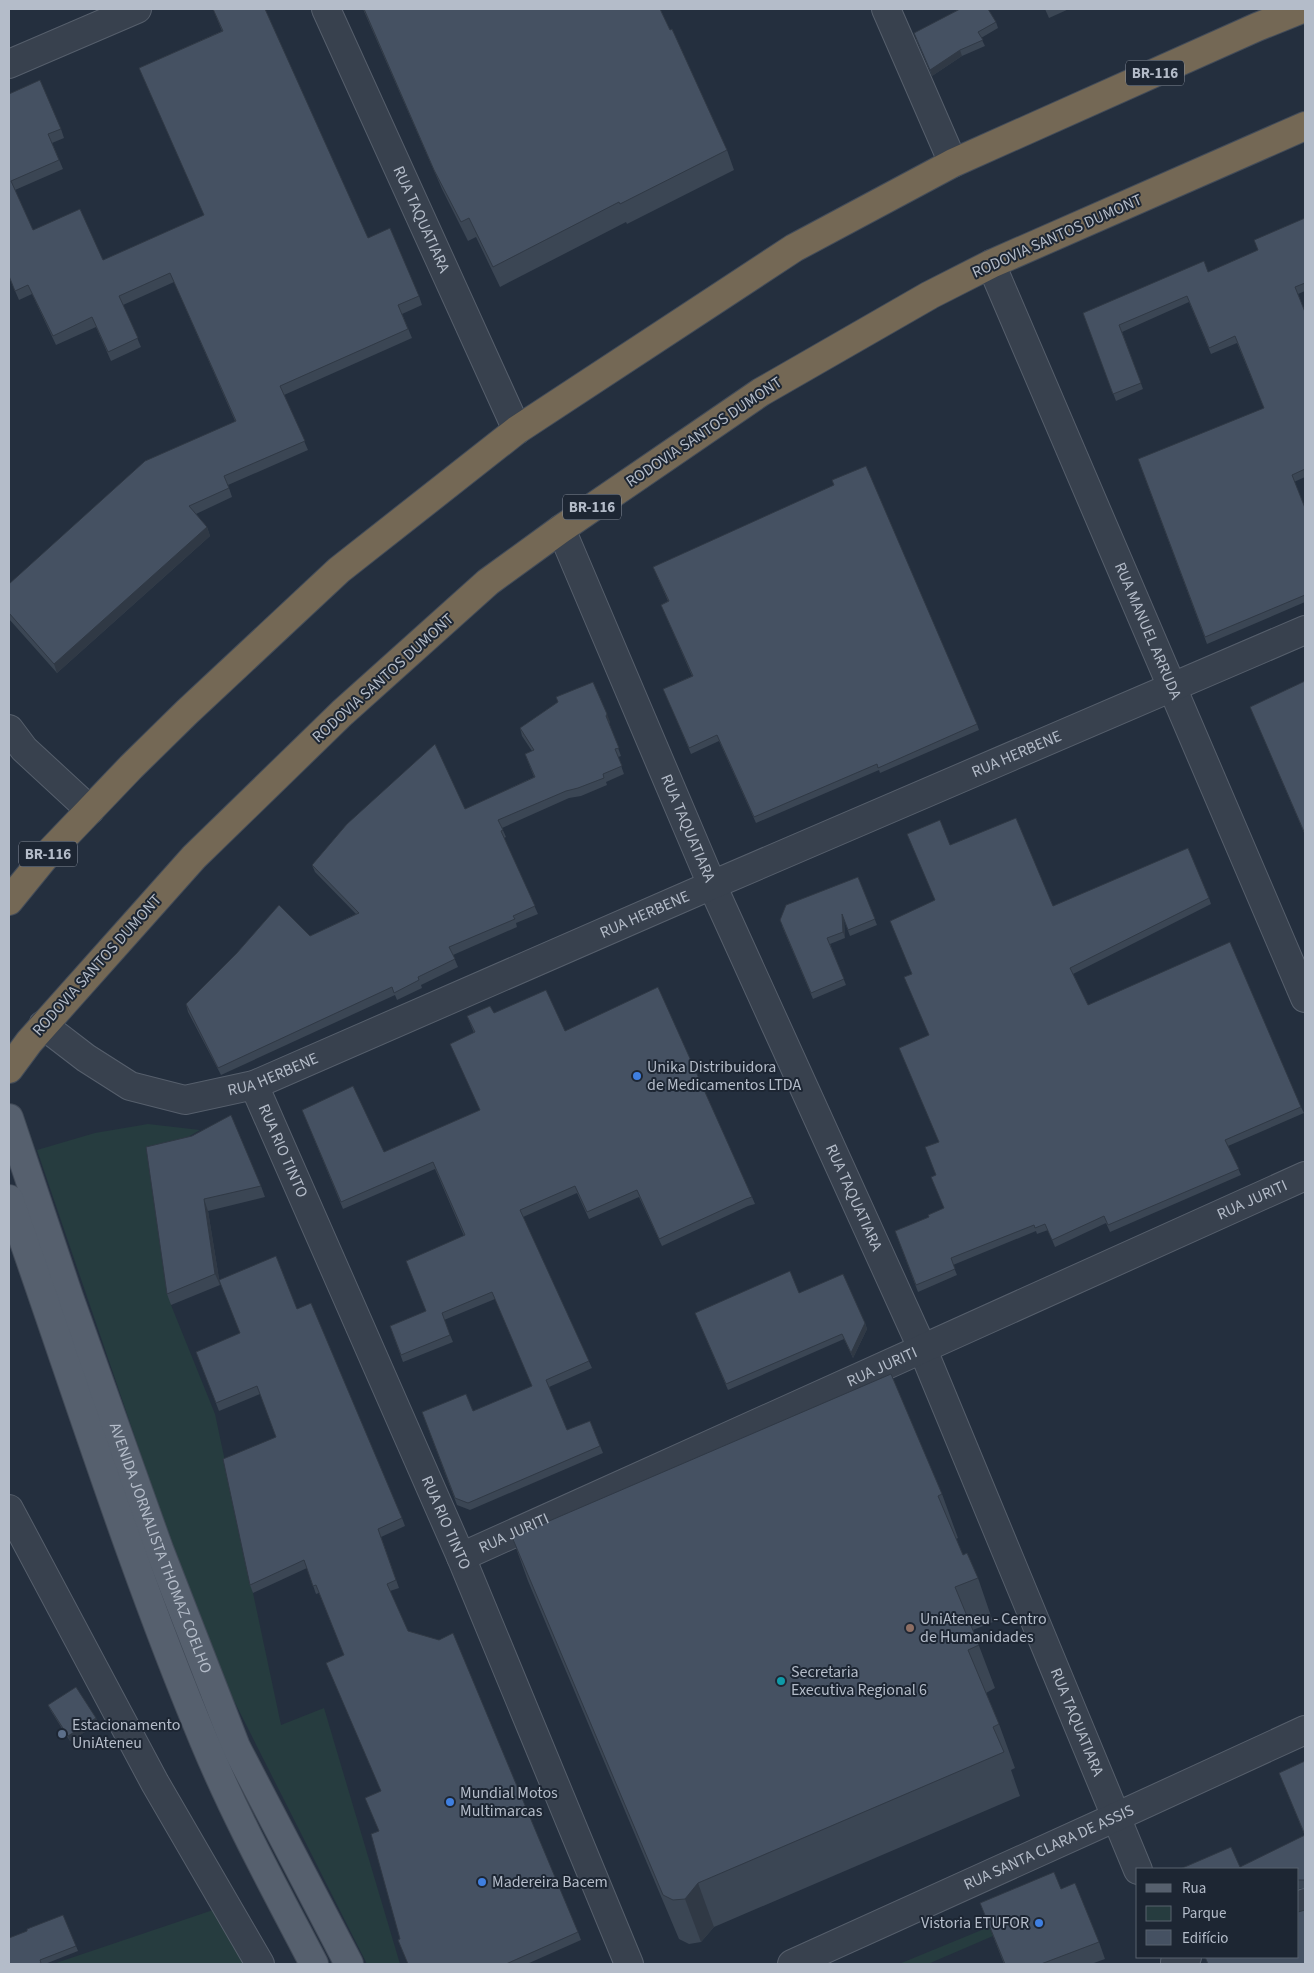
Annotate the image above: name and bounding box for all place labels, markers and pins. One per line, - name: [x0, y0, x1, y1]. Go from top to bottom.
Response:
- place label: Unika Distribuidora de Medicamentos LTDA: [647, 1056, 801, 1096]
- marker: Unika Distribuidora de Medicamentos LTDA: [631, 1070, 643, 1082]
- place label: UniAteneu - Centro de Humanidades: [920, 1608, 1047, 1648]
- marker: UniAteneu - Centro de Humanidades: [904, 1622, 916, 1634]
- place label: Secretaria Executiva Regional 6: [791, 1661, 927, 1701]
- marker: Secretaria Executiva Regional 6: [775, 1675, 787, 1687]
- place label: Estacionamento UniAteneu: [72, 1714, 180, 1754]
- marker: Estacionamento UniAteneu: [56, 1728, 68, 1740]
- place label: Mundial Motos Multimarcas: [460, 1782, 558, 1822]
- marker: Mundial Motos Multimarcas: [444, 1796, 456, 1808]
- place label: Madereira Bacem: [492, 1871, 608, 1893]
- marker: Madereira Bacem: [476, 1876, 488, 1888]
- place label: Vistoria ETUFOR: [921, 1912, 1029, 1934]
- marker: Vistoria ETUFOR: [1033, 1917, 1045, 1929]

